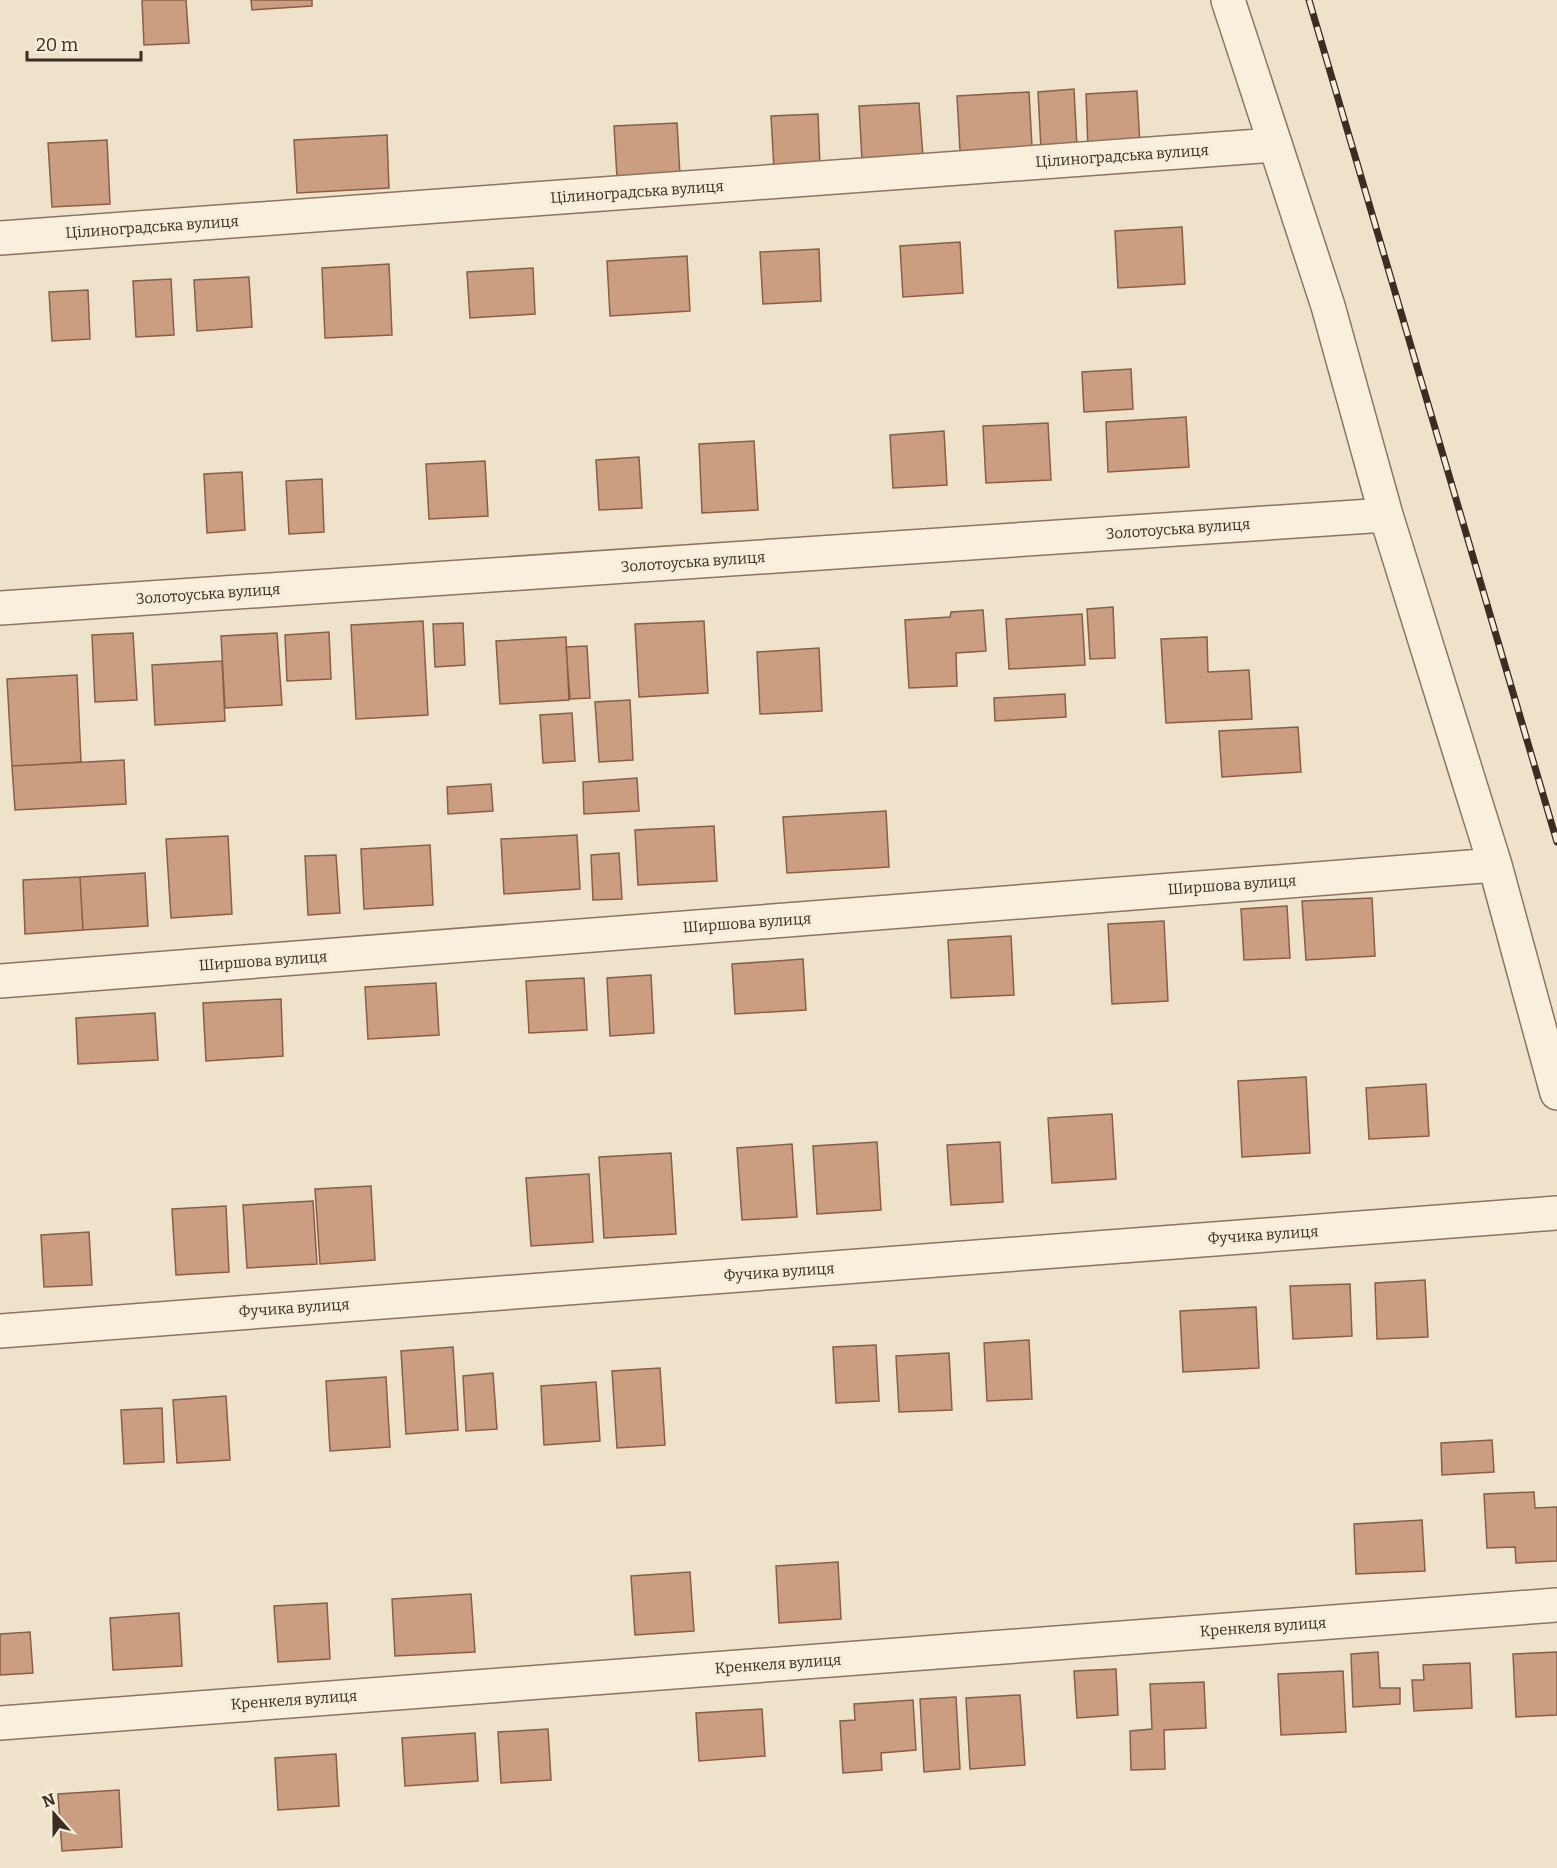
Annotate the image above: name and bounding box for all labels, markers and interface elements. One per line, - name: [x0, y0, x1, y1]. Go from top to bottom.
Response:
- scale bar: [27, 24, 141, 62]
- text: 20 m: [36, 34, 78, 56]
- street label: Цілиноградська вулиця: [1035, 141, 1209, 171]
- street label: Цілиноградська вулиця: [550, 177, 724, 207]
- street label: Цілиноградська вулиця: [65, 212, 239, 242]
- street label: Золотоуська вулиця: [1105, 515, 1251, 543]
- street label: Золотоуська вулиця: [620, 548, 766, 576]
- street label: Золотоуська вулиця: [135, 580, 281, 608]
- street label: Ширшова вулиця: [1167, 872, 1297, 898]
- street label: Ширшова вулиця: [682, 910, 812, 936]
- street label: Ширшова вулиця: [198, 948, 328, 974]
- street label: Фучика вулиця: [1207, 1222, 1319, 1248]
- street label: Фучика вулиця: [723, 1259, 835, 1285]
- street label: Фучика вулиця: [238, 1295, 350, 1321]
- street label: Кренкеля вулиця: [1199, 1614, 1327, 1640]
- street label: Кренкеля вулиця: [714, 1651, 842, 1677]
- street label: Кренкеля вулиця: [230, 1687, 358, 1713]
- north arrow: [24, 1784, 84, 1844]
- text: N: [40, 1789, 58, 1812]

